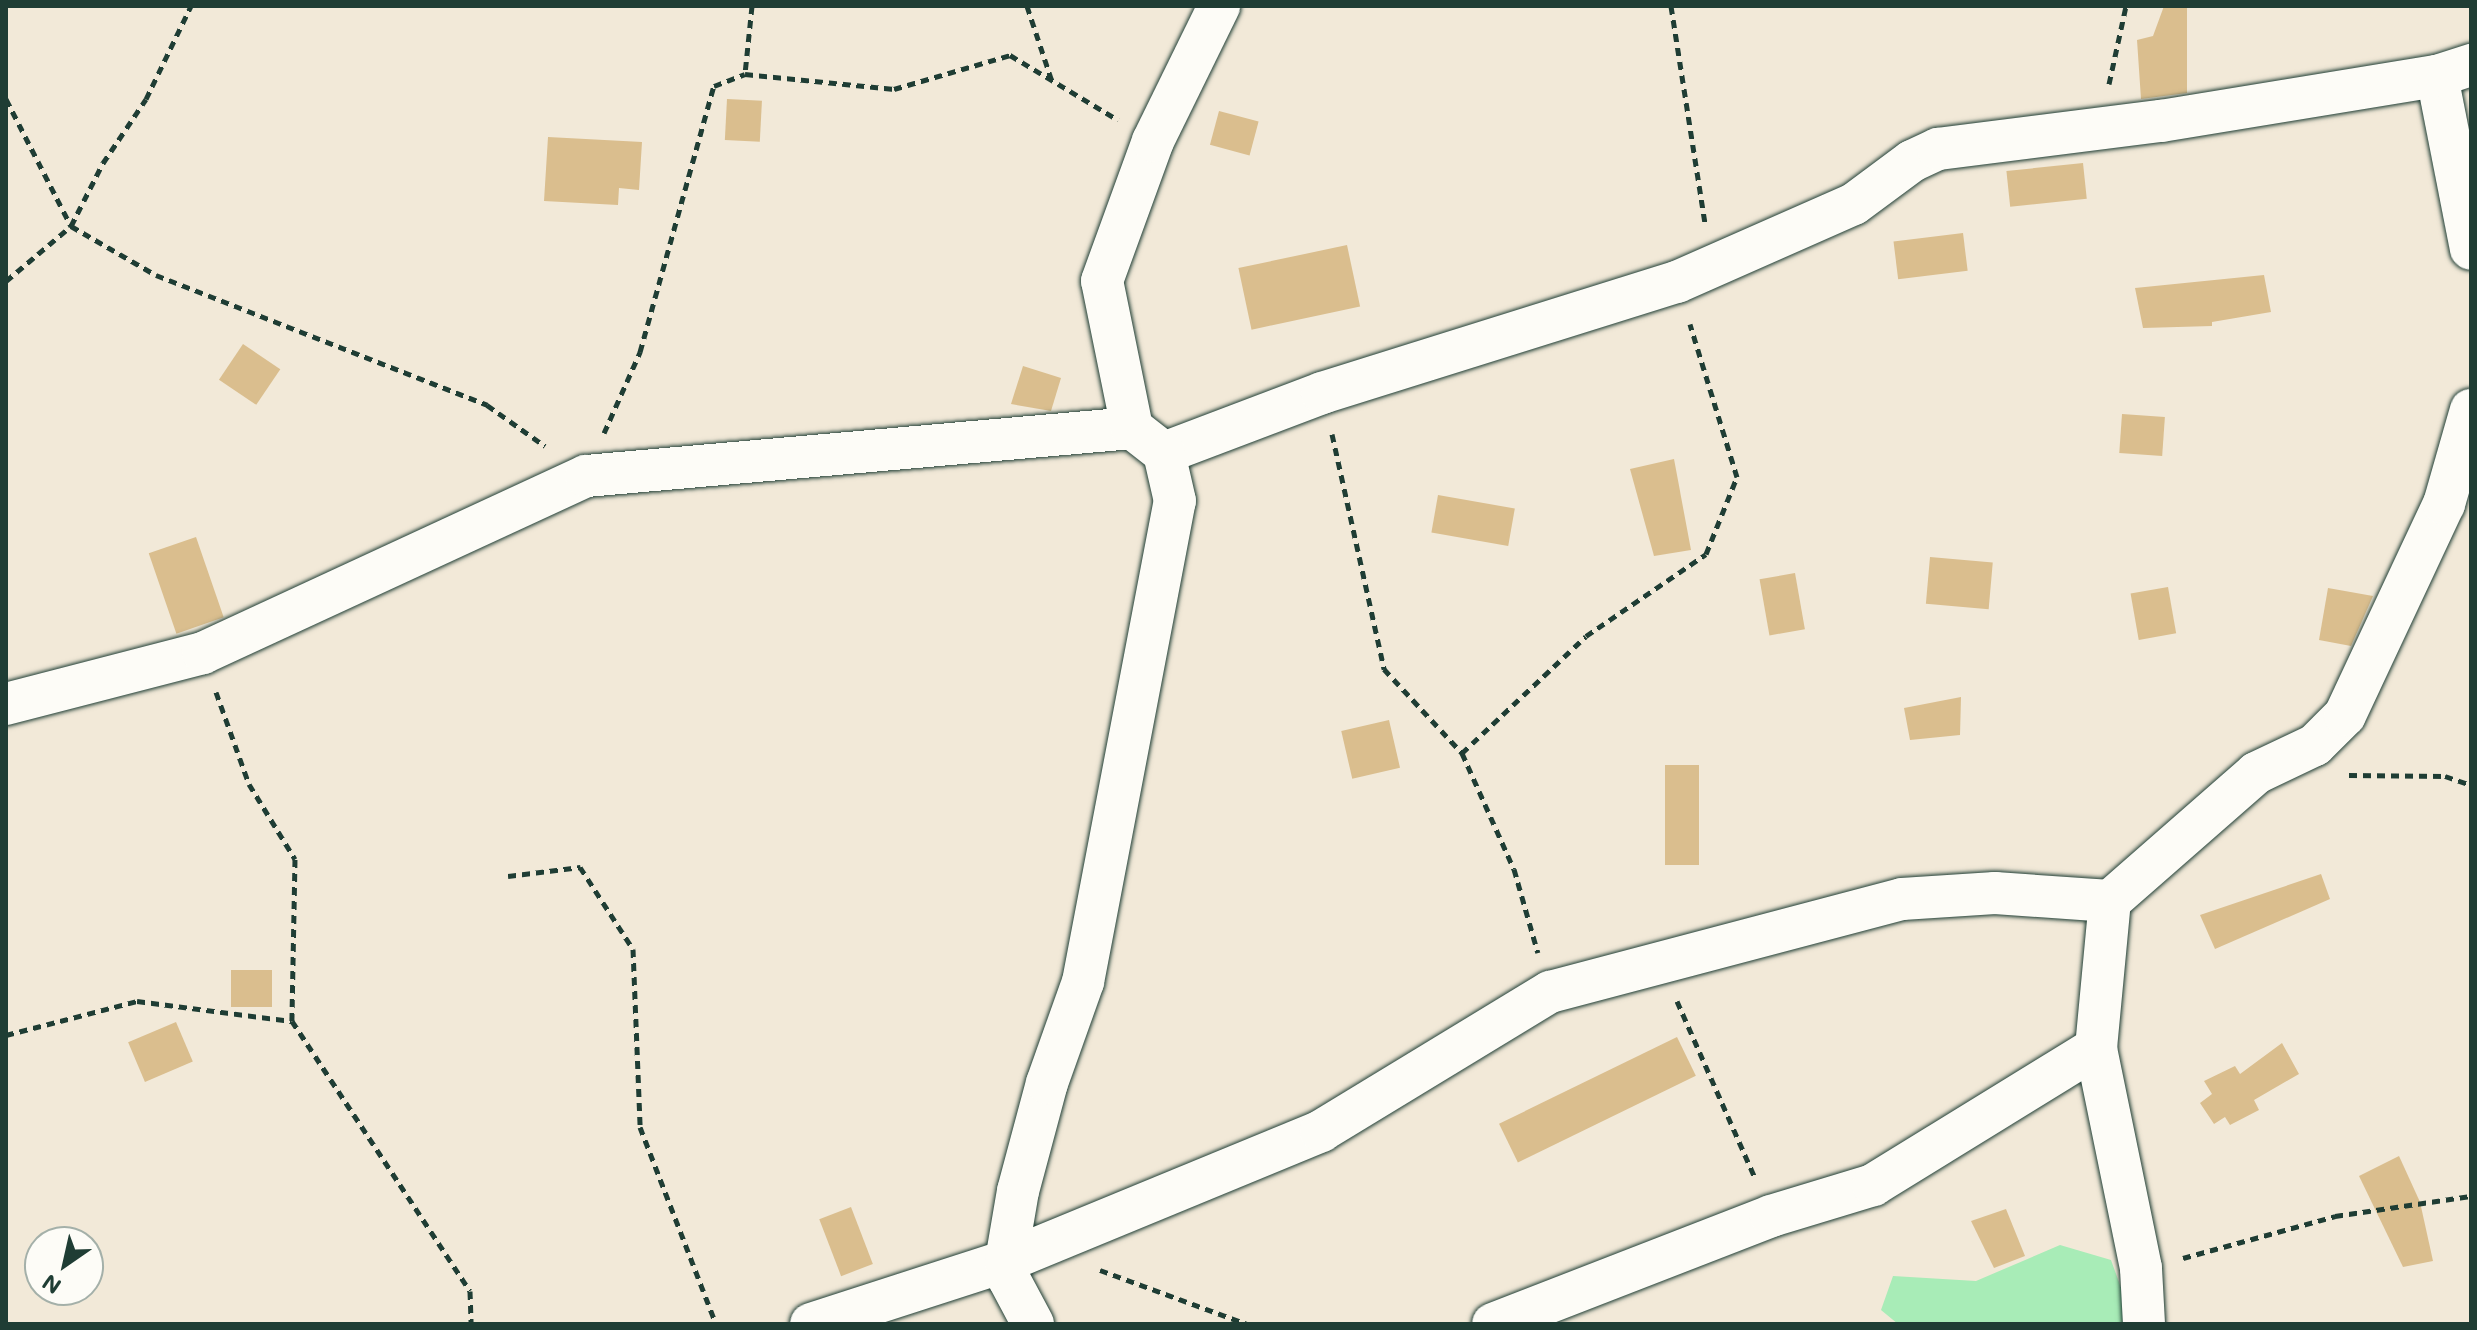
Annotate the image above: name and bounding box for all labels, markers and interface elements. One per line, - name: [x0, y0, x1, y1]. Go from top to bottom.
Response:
- north arrow: [24, 1226, 104, 1306]
- text: N: [36, 1268, 66, 1301]

